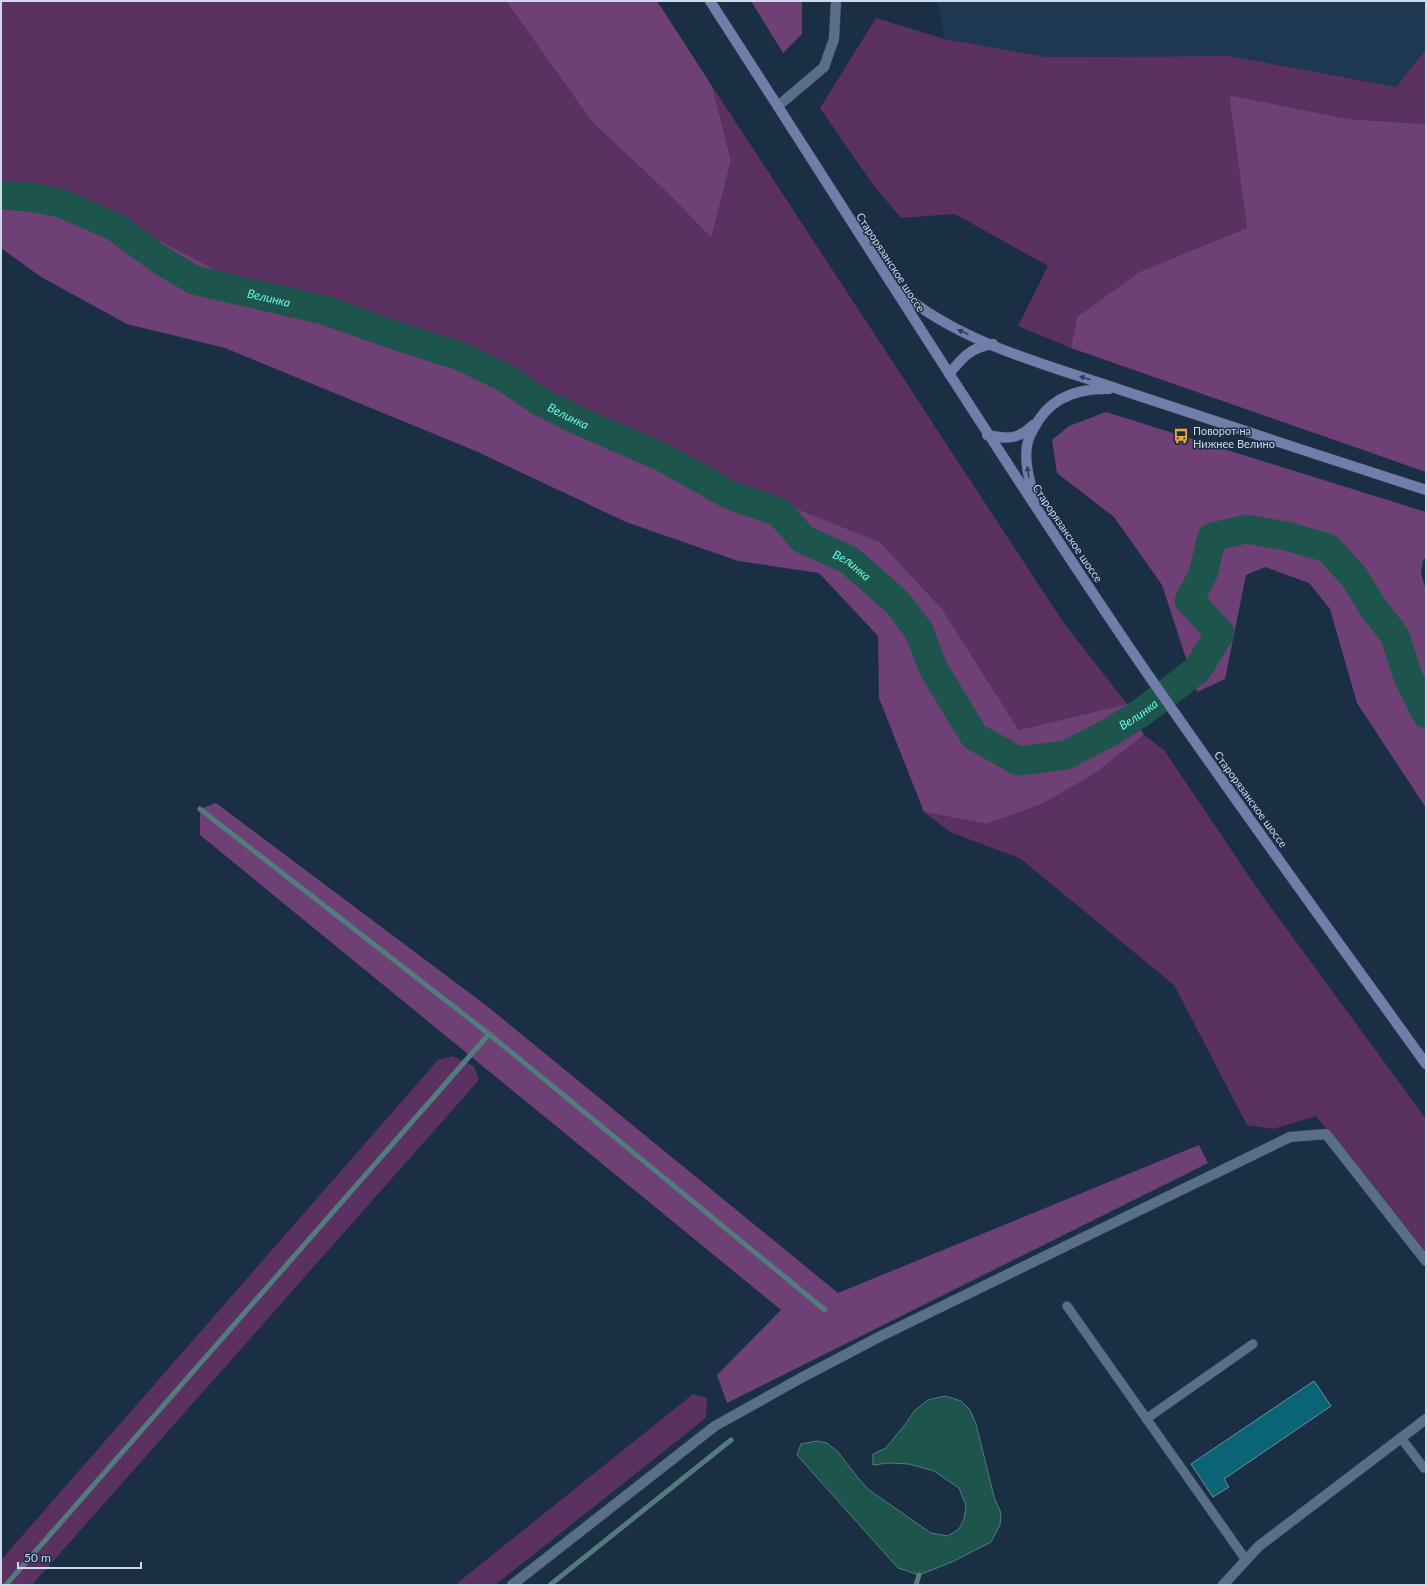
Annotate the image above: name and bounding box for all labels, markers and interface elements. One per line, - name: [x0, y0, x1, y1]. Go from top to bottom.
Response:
- street label: Старорязанское шоссе: [854, 210, 928, 314]
- water label: Велинка: [246, 285, 292, 310]
- one-way arrow: [958, 329, 969, 335]
- one-way arrow: [1079, 375, 1091, 381]
- water label: Велинка: [545, 399, 591, 432]
- place label: Поворот на Нижнее Велино: [1193, 424, 1275, 450]
- bus stop icon: Поворот на Нижнее Велино: [1172, 427, 1190, 445]
- one-way arrow: [1025, 466, 1031, 478]
- street label: Старорязанское шоссе: [1030, 481, 1106, 585]
- water label: Велинка: [831, 546, 874, 583]
- water label: Велинка: [1116, 695, 1160, 732]
- street label: Старорязанское шоссе: [1212, 748, 1290, 850]
- scale bar: [18, 1544, 141, 1570]
- text: 50 m: [24, 1550, 51, 1565]

